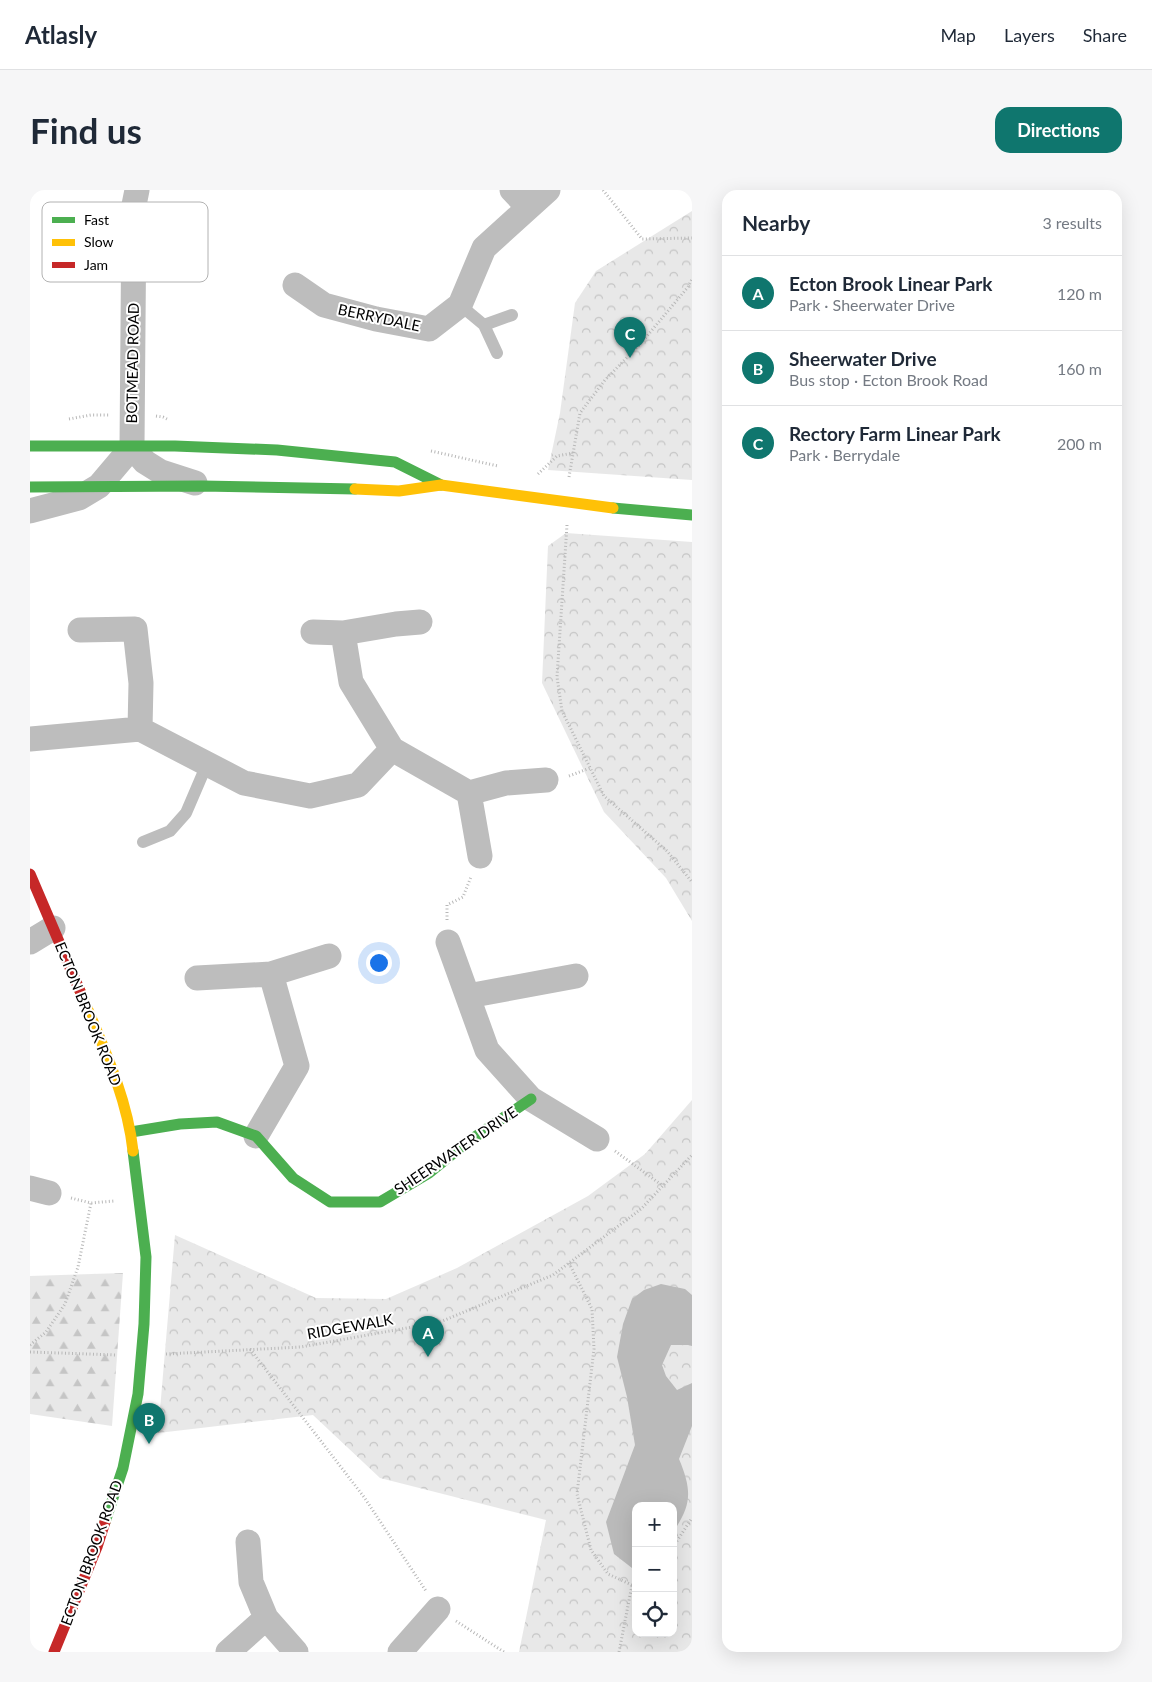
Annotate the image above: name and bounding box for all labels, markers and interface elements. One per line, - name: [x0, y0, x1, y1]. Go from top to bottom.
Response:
- text: Atlasly: [25, 20, 97, 49]
- text: Map: [940, 24, 976, 46]
- text: Layers: [1004, 24, 1055, 46]
- text: Share: [1083, 24, 1127, 46]
- button: Directions: [995, 107, 1122, 153]
- text: Find us: [30, 109, 142, 151]
- legend: [42, 202, 208, 282]
- text: Nearby: [742, 210, 810, 235]
- text: Fast: [84, 211, 109, 228]
- text: 3 results: [1042, 213, 1102, 232]
- text: Slow: [84, 233, 114, 250]
- text: Jam: [84, 256, 108, 273]
- text: Ecton Brook Linear Park: [789, 272, 993, 295]
- text: A: [752, 284, 764, 303]
- text: 120 m: [1057, 284, 1102, 303]
- text: Park · Sheerwater Drive: [789, 295, 955, 314]
- street label: BERRYDALE: [336, 300, 422, 335]
- street label: BOTMEAD ROAD: [122, 303, 142, 423]
- pin: C: [614, 317, 646, 358]
- text: Sheerwater Drive: [789, 347, 937, 370]
- text: B: [753, 359, 763, 378]
- text: 160 m: [1057, 359, 1102, 378]
- text: Bus stop · Ecton Brook Road: [789, 370, 988, 389]
- text: Rectory Farm Linear Park: [789, 422, 1001, 445]
- text: C: [753, 434, 763, 453]
- text: 200 m: [1057, 434, 1102, 453]
- text: Park · Berrydale: [789, 445, 900, 464]
- street label: ECTON BROOK ROAD: [52, 939, 126, 1088]
- your location: [366, 950, 392, 976]
- street label: SHEERWATER DRIVE: [390, 1102, 520, 1198]
- street label: RIDGEWALK: [305, 1310, 394, 1342]
- pin: A: [412, 1316, 444, 1357]
- pin: B: [133, 1403, 165, 1444]
- street label: ECTON BROOK ROAD: [56, 1477, 126, 1628]
- map controls: [632, 1502, 677, 1637]
- button: +: [632, 1502, 677, 1547]
- button: −: [632, 1547, 677, 1592]
- button: locate: [632, 1592, 677, 1637]

